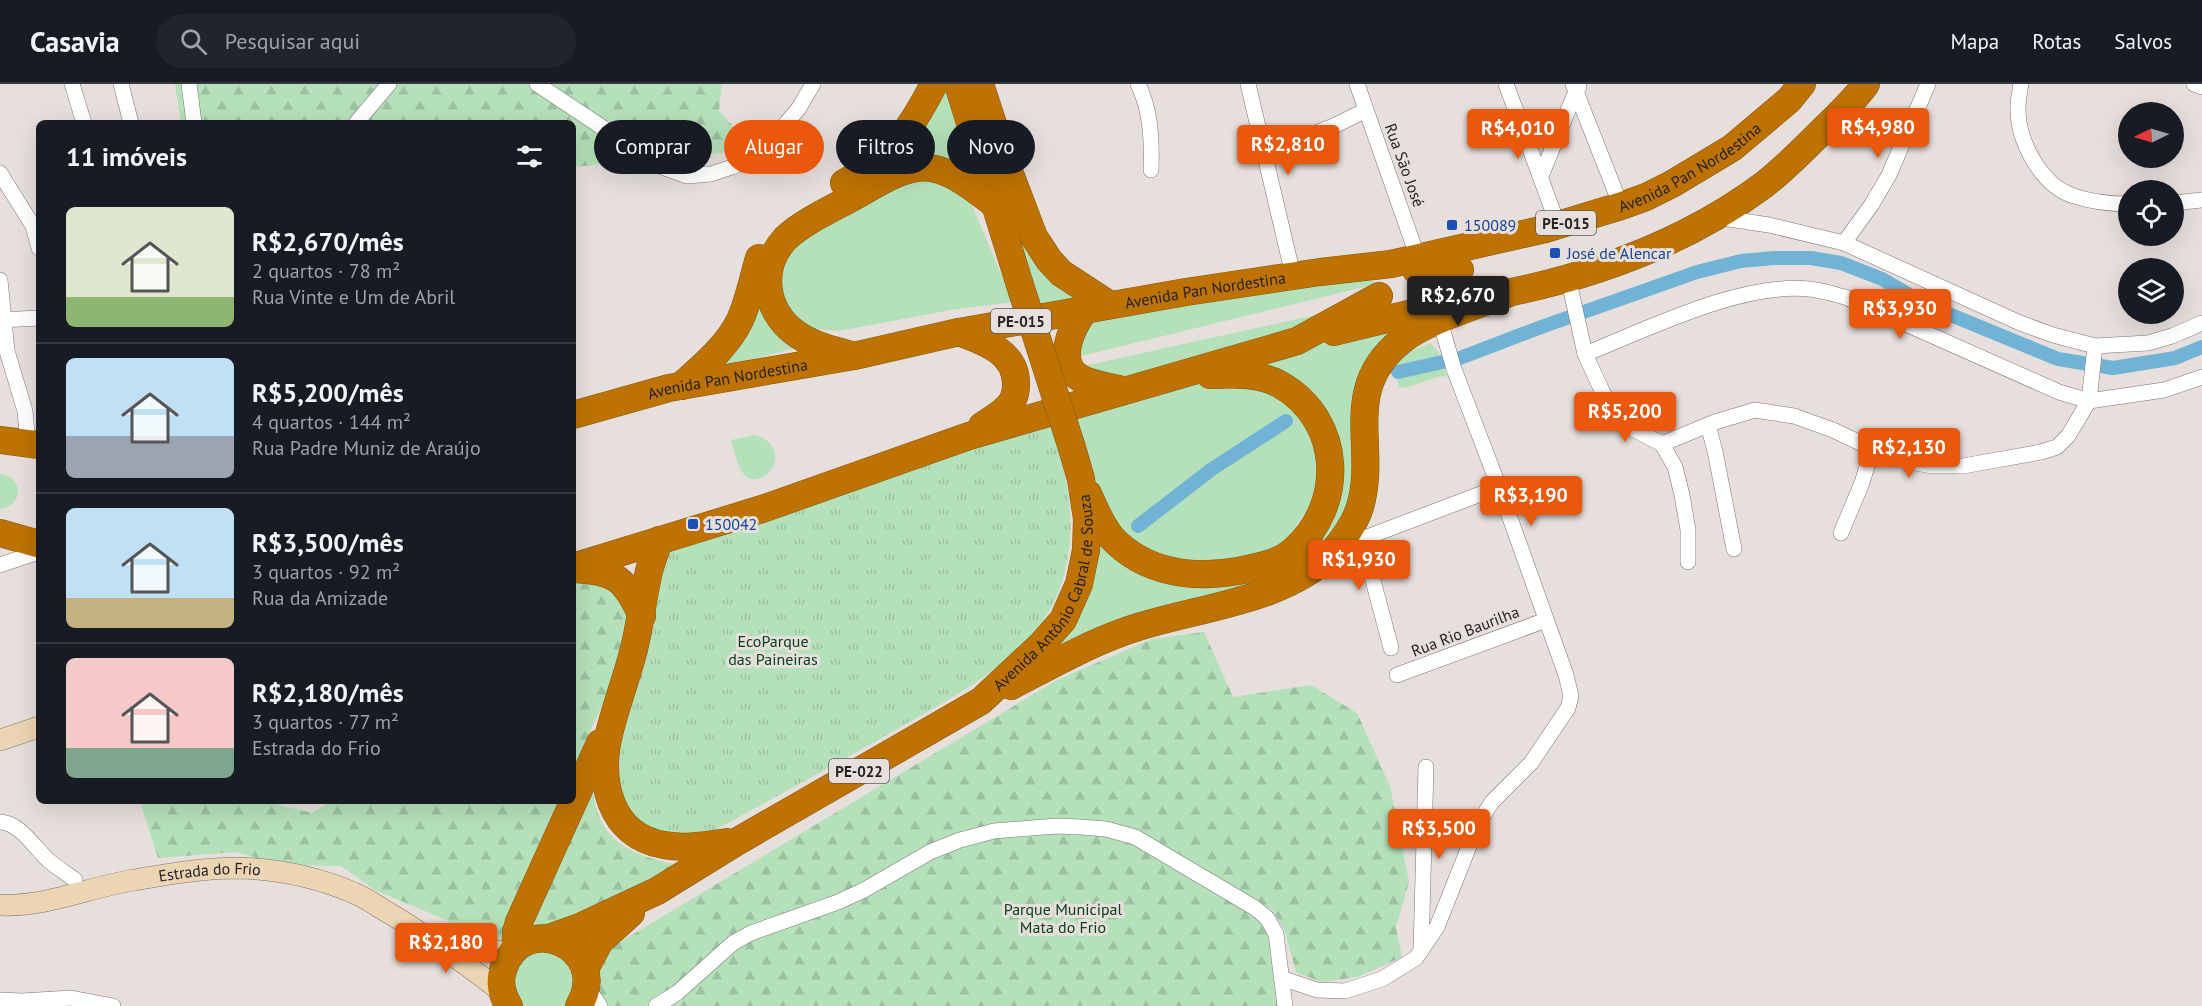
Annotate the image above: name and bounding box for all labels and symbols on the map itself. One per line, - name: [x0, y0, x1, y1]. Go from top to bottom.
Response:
- north arrow: [2118, 102, 2184, 168]
- pin: R$4,980: [1823, 108, 1933, 159]
- pin: R$4,010: [1463, 109, 1573, 160]
- street label: Avenida Pan Nordestina: [1616, 118, 1765, 216]
- street label: Rua São José: [1381, 120, 1429, 210]
- pin: R$2,810: [1233, 125, 1343, 176]
- road number: PE-015: [1536, 211, 1596, 235]
- place label: 150089: [1464, 215, 1516, 235]
- marker: 150089: [1445, 218, 1459, 232]
- place label: José de Alencar: [1566, 243, 1672, 263]
- marker: José de Alencar: [1548, 246, 1562, 260]
- street label: Avenida Pan Nordestina: [1123, 267, 1287, 313]
- pin: R$2,670: [1403, 276, 1513, 327]
- pin: R$3,930: [1845, 289, 1955, 340]
- road number: PE-015: [991, 309, 1051, 333]
- street label: Avenida Pan Nordestina: [645, 354, 809, 404]
- pin: R$5,200: [1570, 392, 1680, 443]
- pin: R$2,130: [1854, 428, 1964, 479]
- pin: R$3,190: [1476, 476, 1586, 527]
- street label: Avenida Antônio Cabral de Souza: [989, 493, 1097, 695]
- place label: 150042: [705, 514, 757, 534]
- marker: 150042: [686, 517, 700, 531]
- pin: R$1,930: [1304, 540, 1414, 591]
- street label: Rua Rio Baurilha: [1408, 601, 1522, 661]
- park label: EcoParque das Paineiras: [728, 631, 818, 669]
- road number: PE-022: [829, 759, 889, 783]
- pin: R$3,500: [1384, 809, 1494, 860]
- street label: Estrada do Frio: [157, 858, 262, 886]
- park label: Parque Municipal Mata do Frio: [1004, 899, 1123, 937]
- pin: R$2,180: [391, 923, 501, 974]

